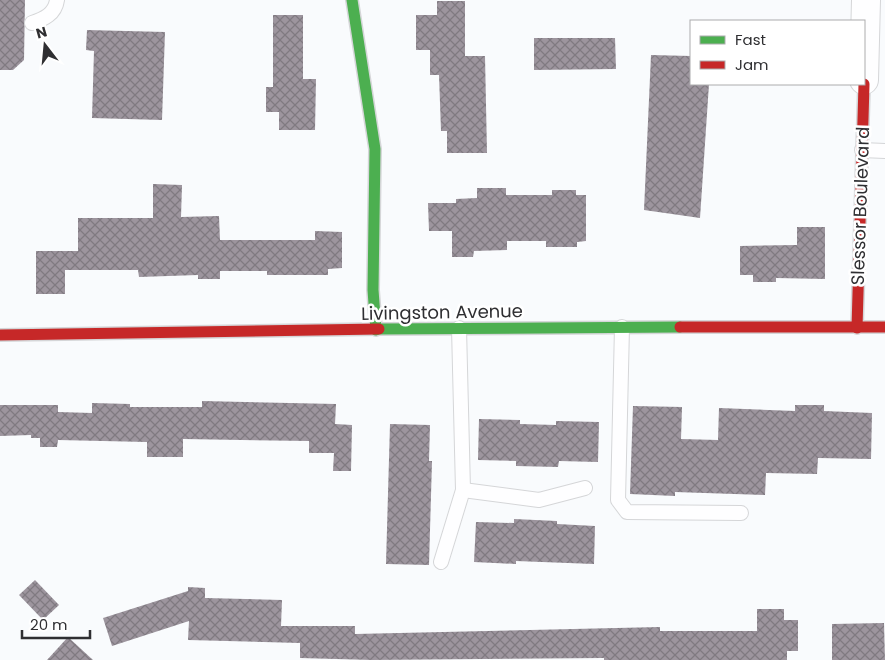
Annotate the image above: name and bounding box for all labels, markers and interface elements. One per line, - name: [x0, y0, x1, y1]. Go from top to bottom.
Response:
- north arrow: [20, 20, 70, 70]
- legend: [690, 20, 865, 85]
- text: N: [34, 21, 49, 44]
- text: Fast: [735, 29, 766, 50]
- text: Jam: [735, 54, 769, 75]
- street label: Slessor Boulevard: [845, 126, 875, 286]
- street label: Livingston Avenue: [361, 298, 523, 326]
- scale bar: [22, 608, 90, 640]
- text: 20 m: [30, 614, 68, 635]

